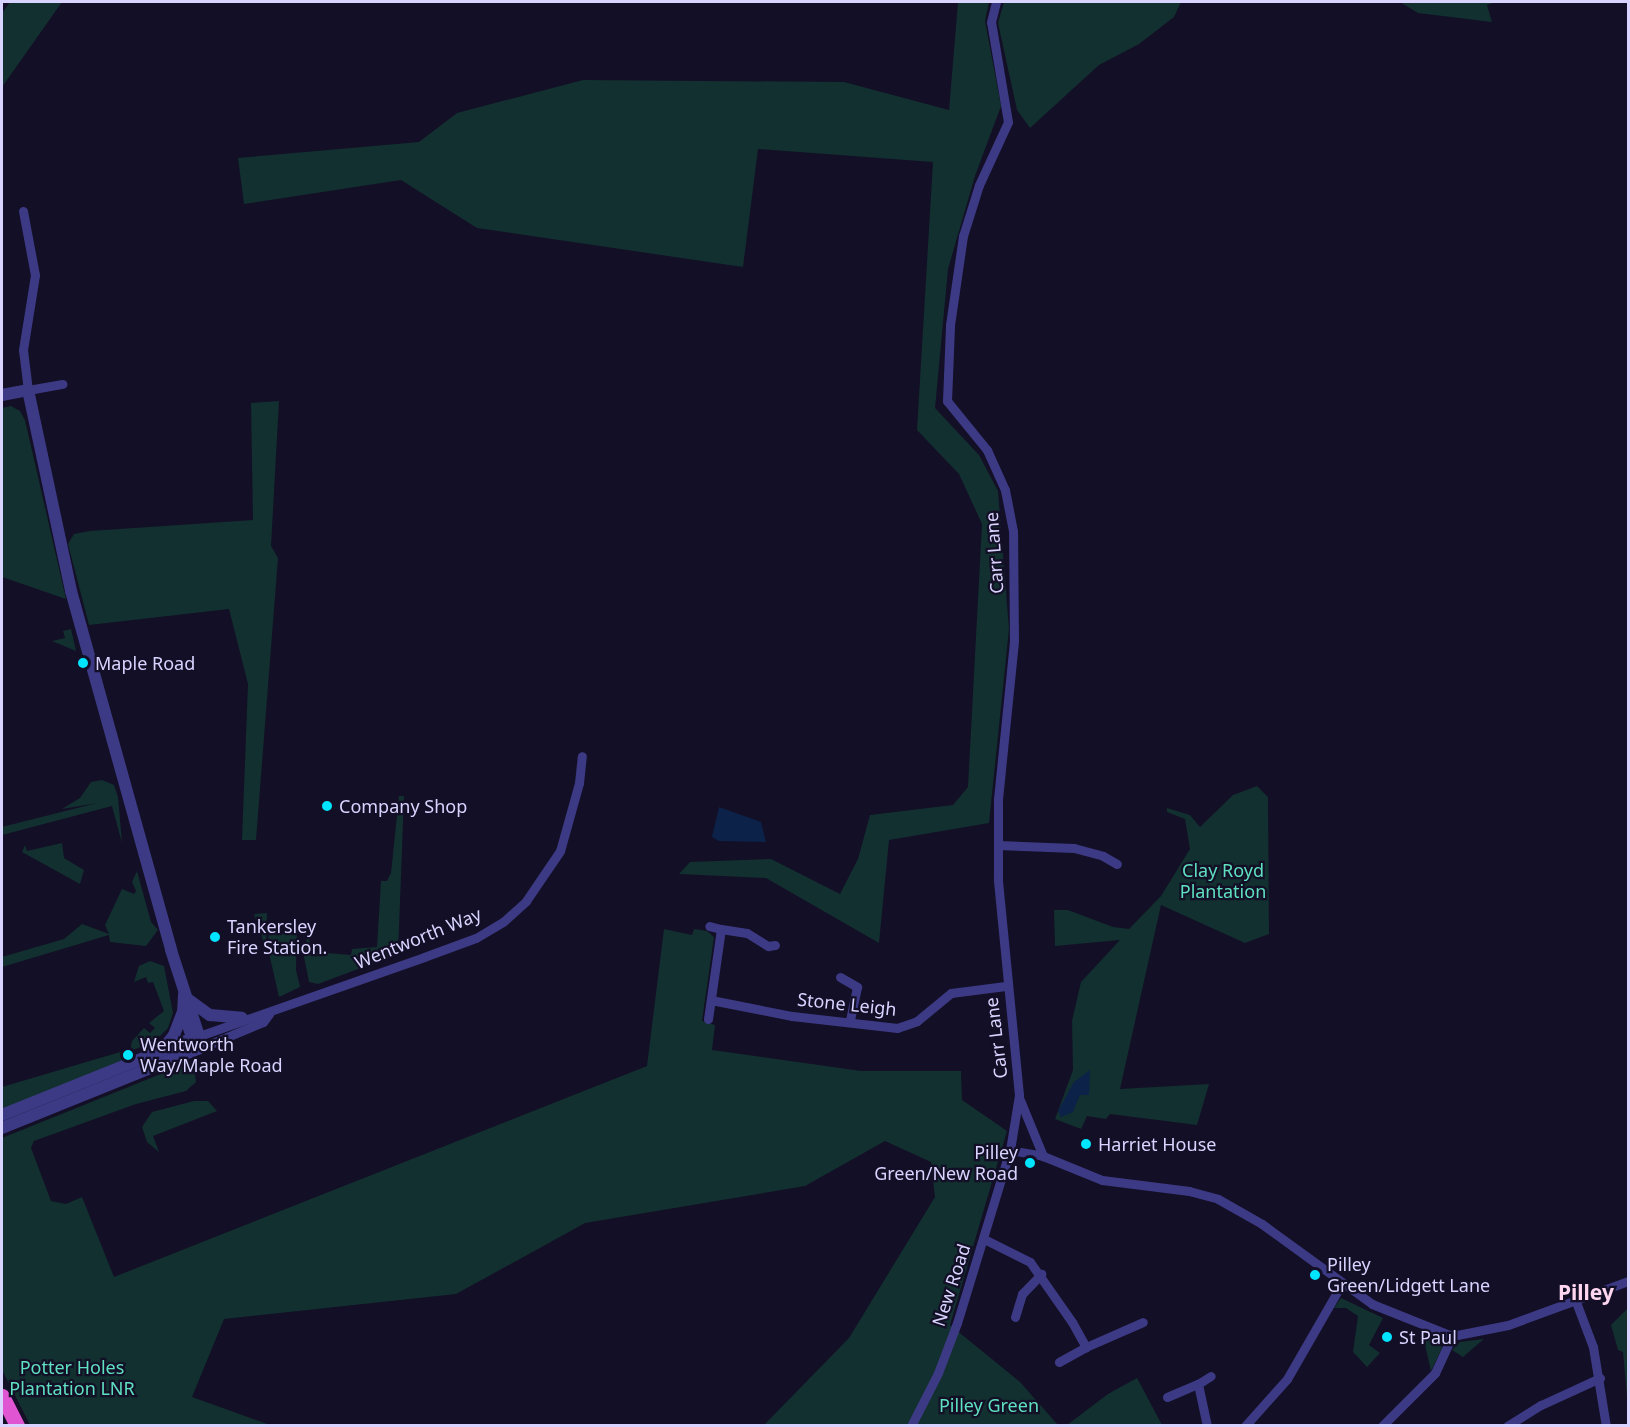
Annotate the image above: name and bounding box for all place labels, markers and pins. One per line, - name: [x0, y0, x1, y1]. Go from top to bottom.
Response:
- place label: Maple Road: [95, 652, 195, 674]
- marker: Maple Road: [76, 656, 90, 670]
- place label: Company Shop: [339, 795, 467, 817]
- marker: Company Shop: [320, 799, 334, 813]
- place label: Tankersley Fire Station.: [227, 916, 327, 958]
- marker: Tankersley Fire Station.: [208, 930, 222, 944]
- place label: Wentworth Way/Maple Road: [140, 1034, 283, 1076]
- marker: Wentworth Way/Maple Road: [121, 1048, 135, 1062]
- place label: Harriet House: [1098, 1133, 1216, 1155]
- marker: Harriet House: [1079, 1137, 1093, 1151]
- place label: Pilley Green/New Road: [874, 1142, 1018, 1184]
- marker: Pilley Green/New Road: [1023, 1156, 1037, 1170]
- place label: Pilley Green/Lidgett Lane: [1327, 1254, 1490, 1296]
- marker: Pilley Green/Lidgett Lane: [1308, 1268, 1322, 1282]
- place label: St Paul: [1399, 1326, 1457, 1348]
- marker: St Paul: [1380, 1330, 1394, 1344]

